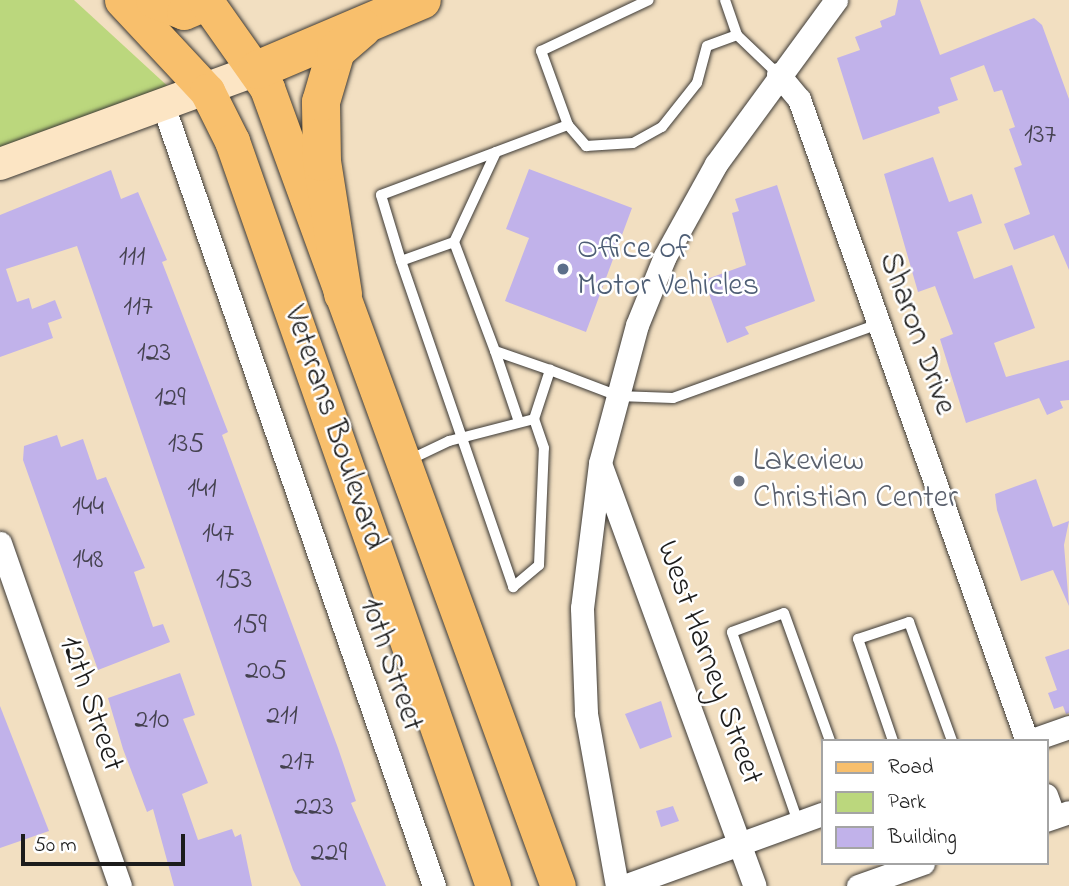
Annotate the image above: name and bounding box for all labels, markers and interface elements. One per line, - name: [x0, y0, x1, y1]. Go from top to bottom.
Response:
- house number: 137: [1024, 119, 1056, 153]
- place label: Office of Motor Vehicles: [577, 232, 759, 307]
- house number: 111: [119, 241, 145, 275]
- street label: Sharon Drive: [869, 247, 963, 421]
- marker: Office of Motor Vehicles: [555, 261, 571, 277]
- house number: 117: [123, 291, 153, 325]
- street label: Veterans Boulevard: [273, 301, 393, 555]
- house number: 123: [137, 337, 171, 371]
- house number: 129: [154, 382, 186, 416]
- house number: 135: [168, 428, 204, 462]
- place label: Lakeview Christian Center: [753, 444, 958, 519]
- house number: 141: [187, 473, 217, 507]
- marker: Lakeview Christian Center: [731, 473, 747, 489]
- house number: 144: [72, 491, 104, 525]
- house number: 147: [202, 518, 234, 552]
- street label: West Harney Street: [646, 536, 770, 790]
- house number: 148: [73, 544, 103, 578]
- house number: 153: [216, 564, 252, 598]
- street label: 10th Street: [349, 593, 431, 737]
- house number: 159: [233, 609, 267, 643]
- street label: 12th Street: [49, 631, 131, 777]
- house number: 205: [245, 655, 287, 689]
- house number: 211: [266, 700, 298, 734]
- house number: 210: [135, 704, 169, 738]
- legend: [820, 739, 1048, 865]
- house number: 217: [280, 746, 314, 780]
- text: Road: [888, 753, 934, 783]
- text: Park: [888, 788, 926, 818]
- house number: 223: [294, 791, 334, 825]
- scale bar: [24, 820, 189, 864]
- text: Building: [888, 823, 957, 853]
- text: 50 m: [34, 831, 77, 861]
- house number: 229: [311, 837, 347, 871]

